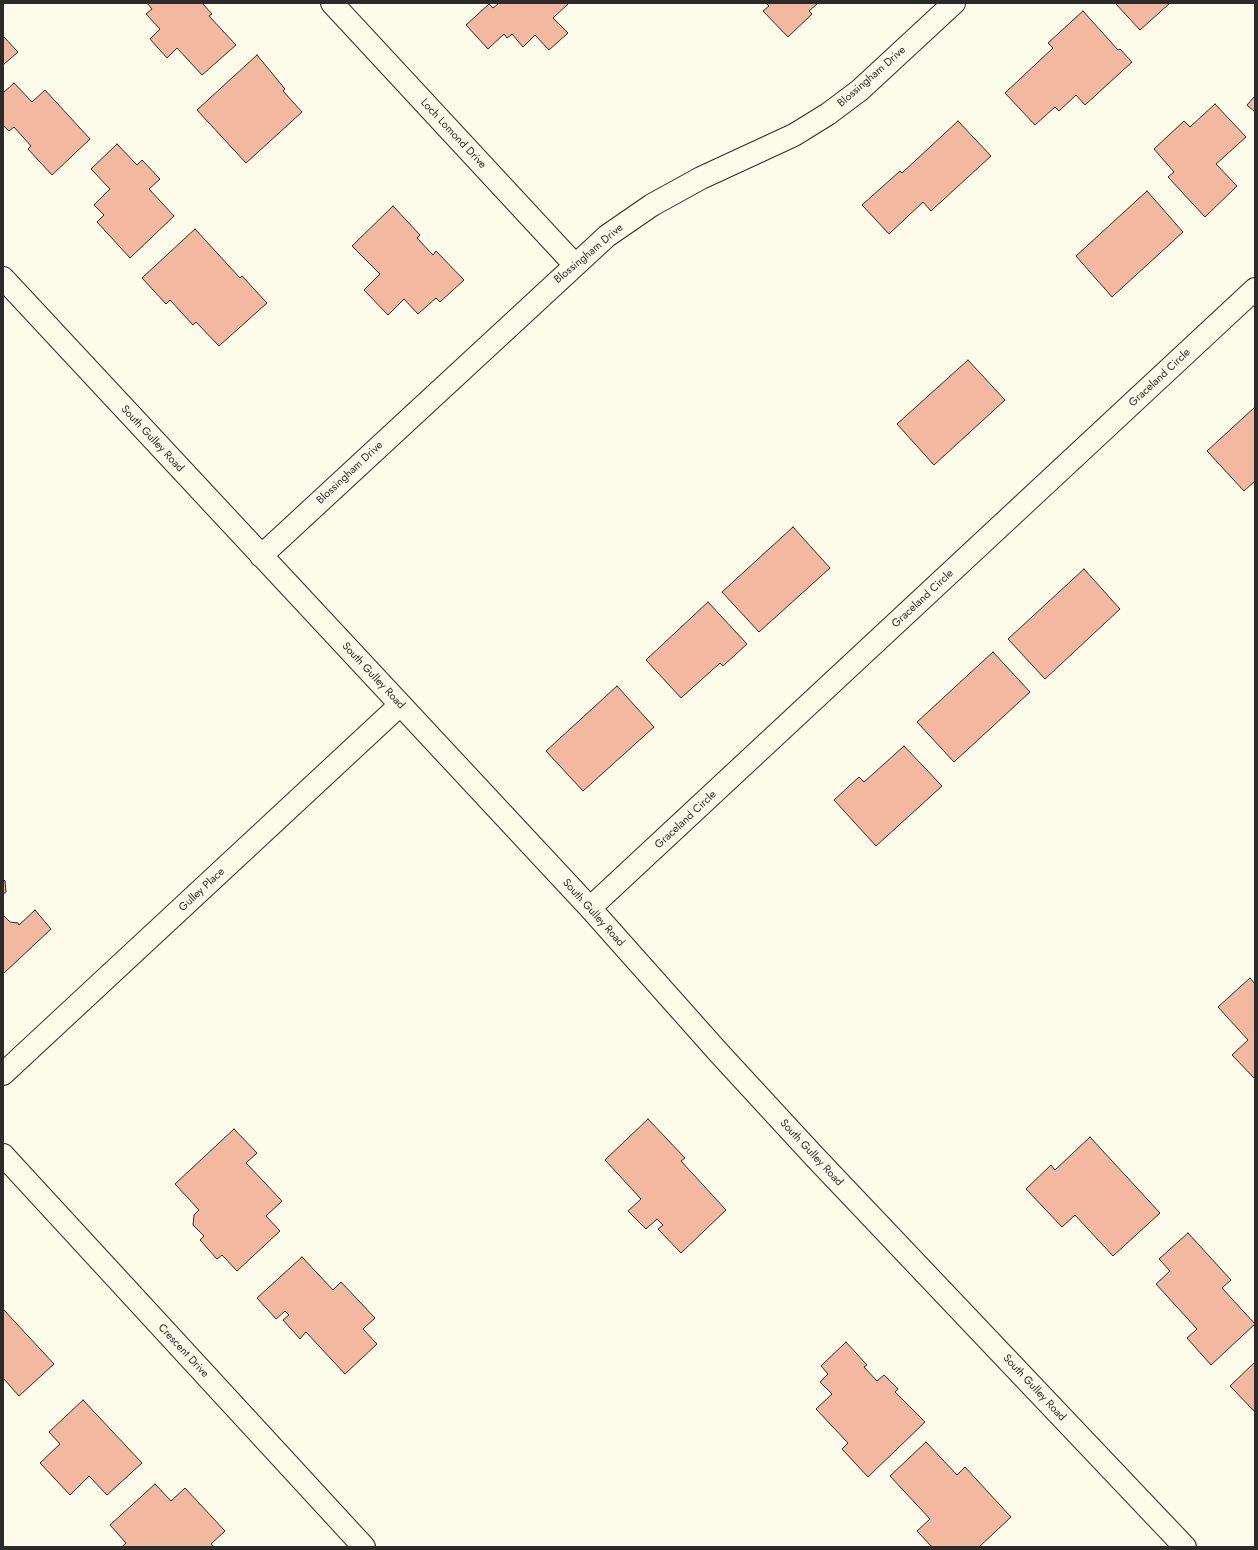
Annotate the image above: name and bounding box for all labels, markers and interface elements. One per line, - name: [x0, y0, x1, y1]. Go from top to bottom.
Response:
- street label: Blossingham Drive: [835, 44, 909, 110]
- street label: Loch Lomond Drive: [417, 96, 489, 172]
- street label: Blossingham Drive: [552, 221, 626, 287]
- street label: Graceland Circle: [1127, 346, 1193, 410]
- street label: South Gulley Road: [118, 403, 186, 475]
- street label: Blossingham Drive: [314, 439, 386, 507]
- street label: Graceland Circle: [890, 567, 956, 631]
- street label: South Gulley Road: [339, 640, 407, 712]
- street label: Graceland Circle: [653, 788, 719, 852]
- street label: Gulley Place: [176, 865, 228, 915]
- street label: South Gulley Road: [559, 877, 627, 949]
- street label: South Gulley Road: [777, 1117, 845, 1189]
- street label: Crescent Drive: [155, 1322, 211, 1380]
- street label: South Gulley Road: [1000, 1352, 1068, 1424]

